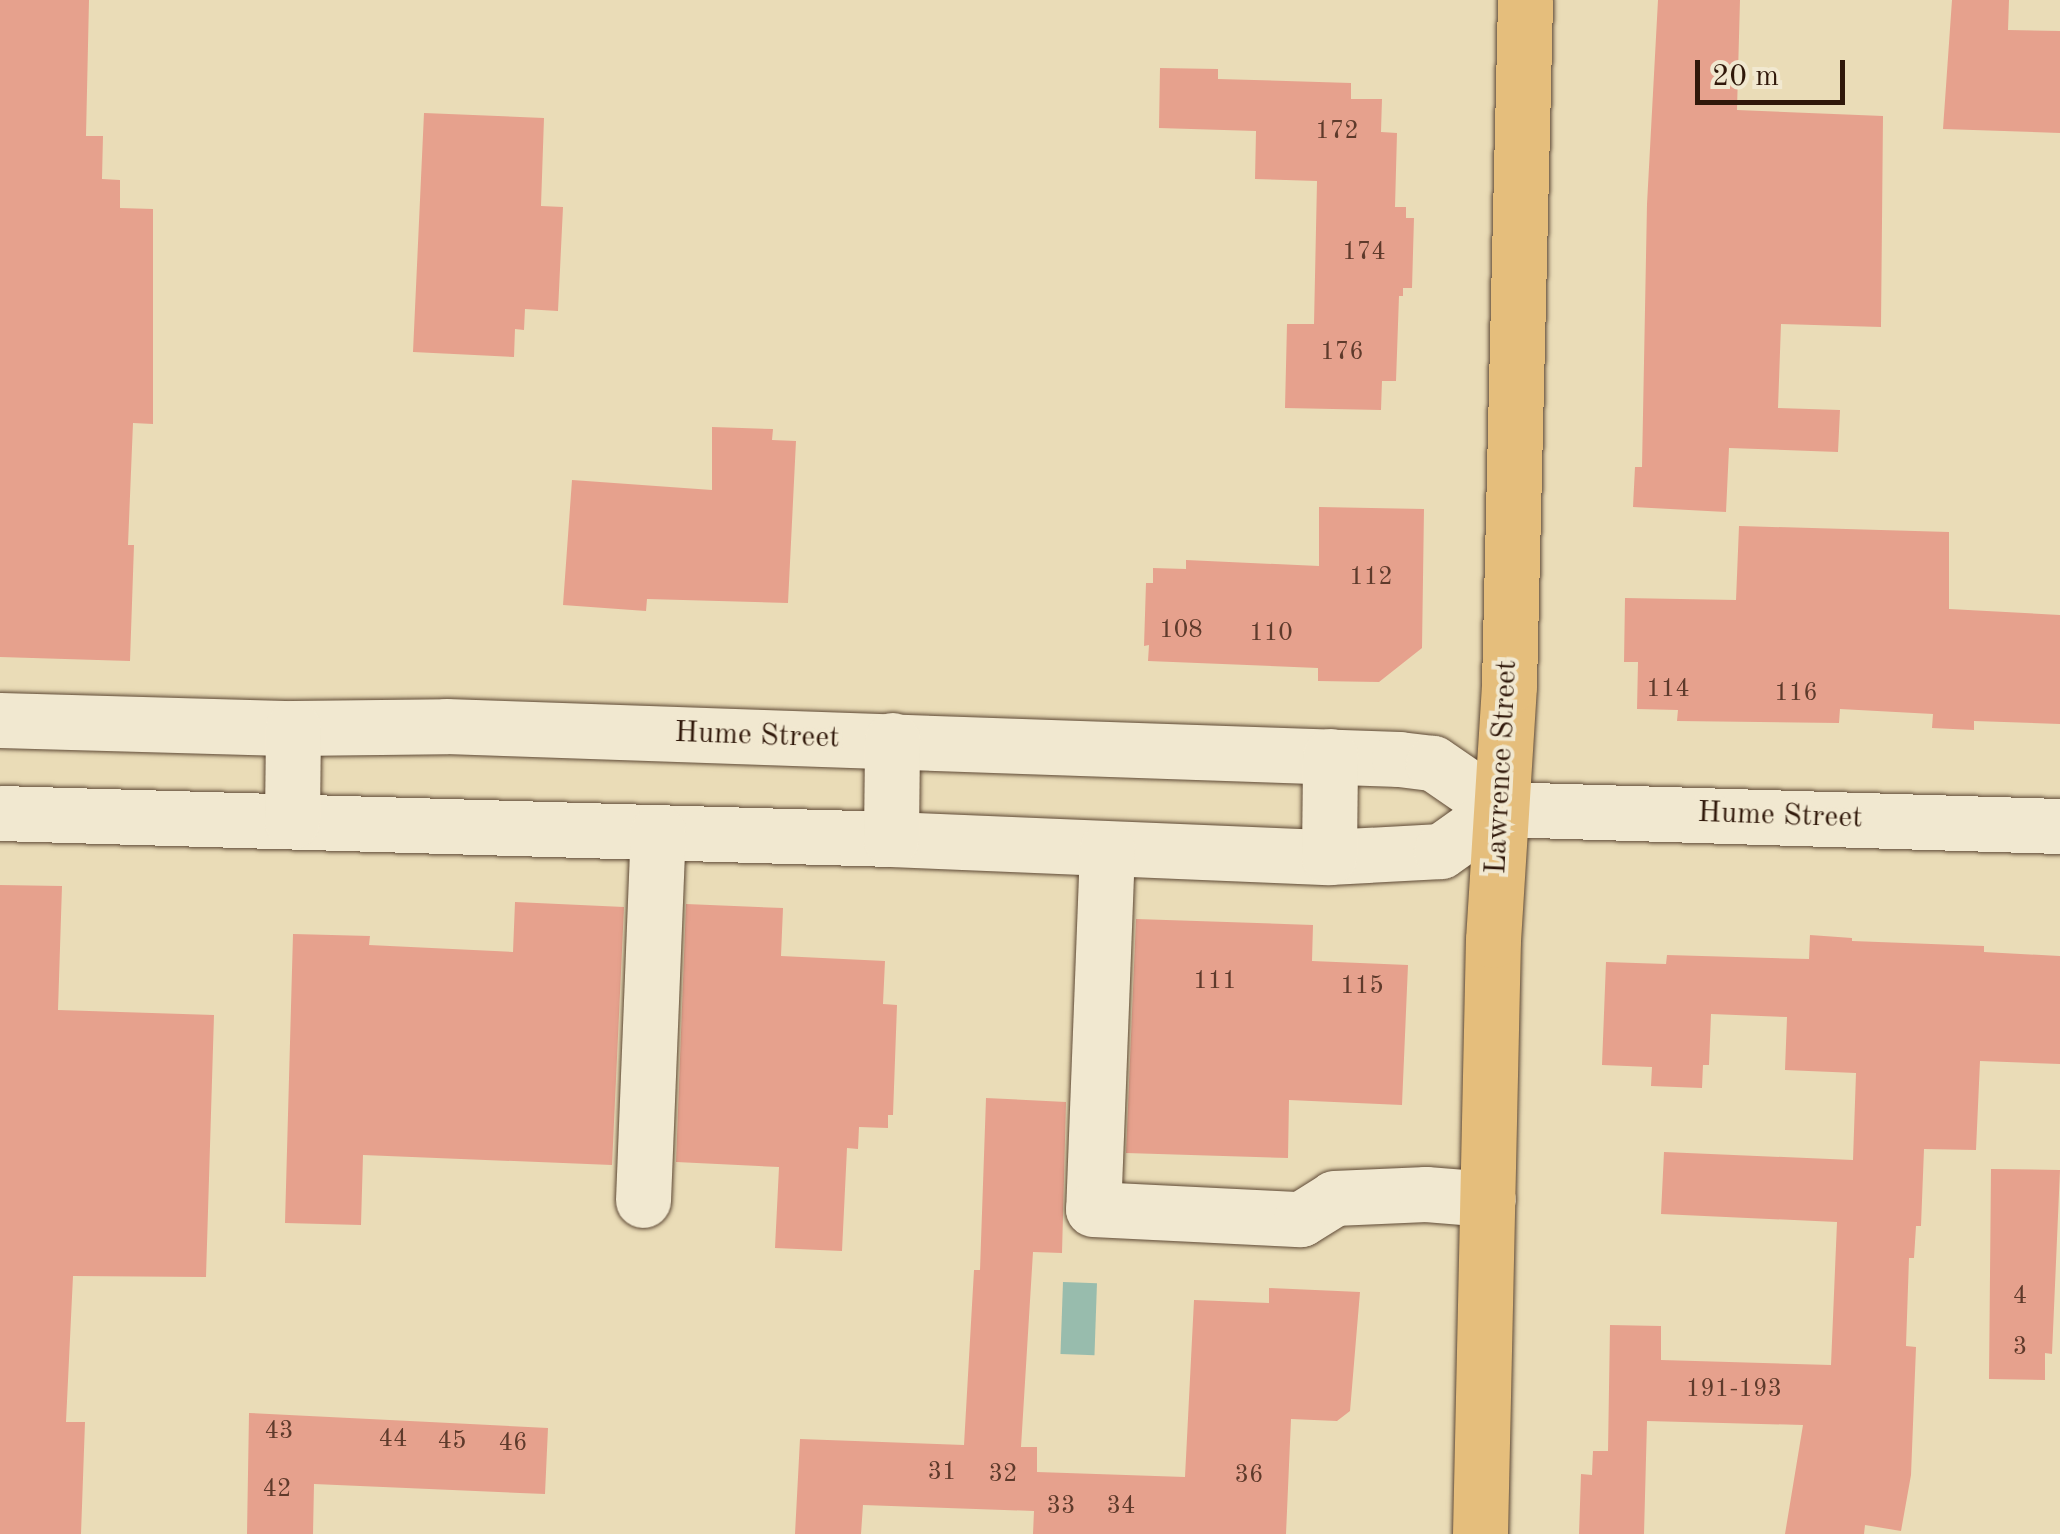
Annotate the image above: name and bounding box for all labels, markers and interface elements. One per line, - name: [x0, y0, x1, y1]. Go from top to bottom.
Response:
- scale bar: [1700, 40, 1850, 102]
- text: 20 m: [1712, 62, 1779, 92]
- house number: 172: [1315, 117, 1359, 147]
- house number: 174: [1342, 238, 1386, 268]
- house number: 176: [1320, 338, 1364, 368]
- house number: 112: [1349, 563, 1393, 593]
- house number: 108: [1159, 616, 1203, 646]
- house number: 110: [1249, 619, 1293, 649]
- street label: Lawrence Street: [1478, 659, 1526, 875]
- house number: 114: [1646, 675, 1690, 705]
- house number: 116: [1774, 679, 1818, 709]
- street label: Hume Street: [674, 715, 840, 757]
- street label: Hume Street: [1697, 795, 1863, 837]
- house number: 111: [1193, 967, 1237, 997]
- house number: 115: [1340, 972, 1384, 1002]
- house number: 4: [2013, 1282, 2027, 1312]
- house number: 3: [2013, 1333, 2027, 1363]
- house number: 191-193: [1686, 1375, 1782, 1405]
- house number: 43: [265, 1417, 293, 1447]
- house number: 44: [379, 1425, 407, 1455]
- house number: 45: [438, 1427, 466, 1457]
- house number: 46: [499, 1429, 527, 1459]
- house number: 31: [928, 1458, 956, 1488]
- house number: 32: [989, 1460, 1017, 1490]
- house number: 36: [1235, 1461, 1263, 1491]
- house number: 42: [263, 1475, 291, 1505]
- house number: 33: [1047, 1492, 1075, 1522]
- house number: 34: [1107, 1492, 1135, 1522]

